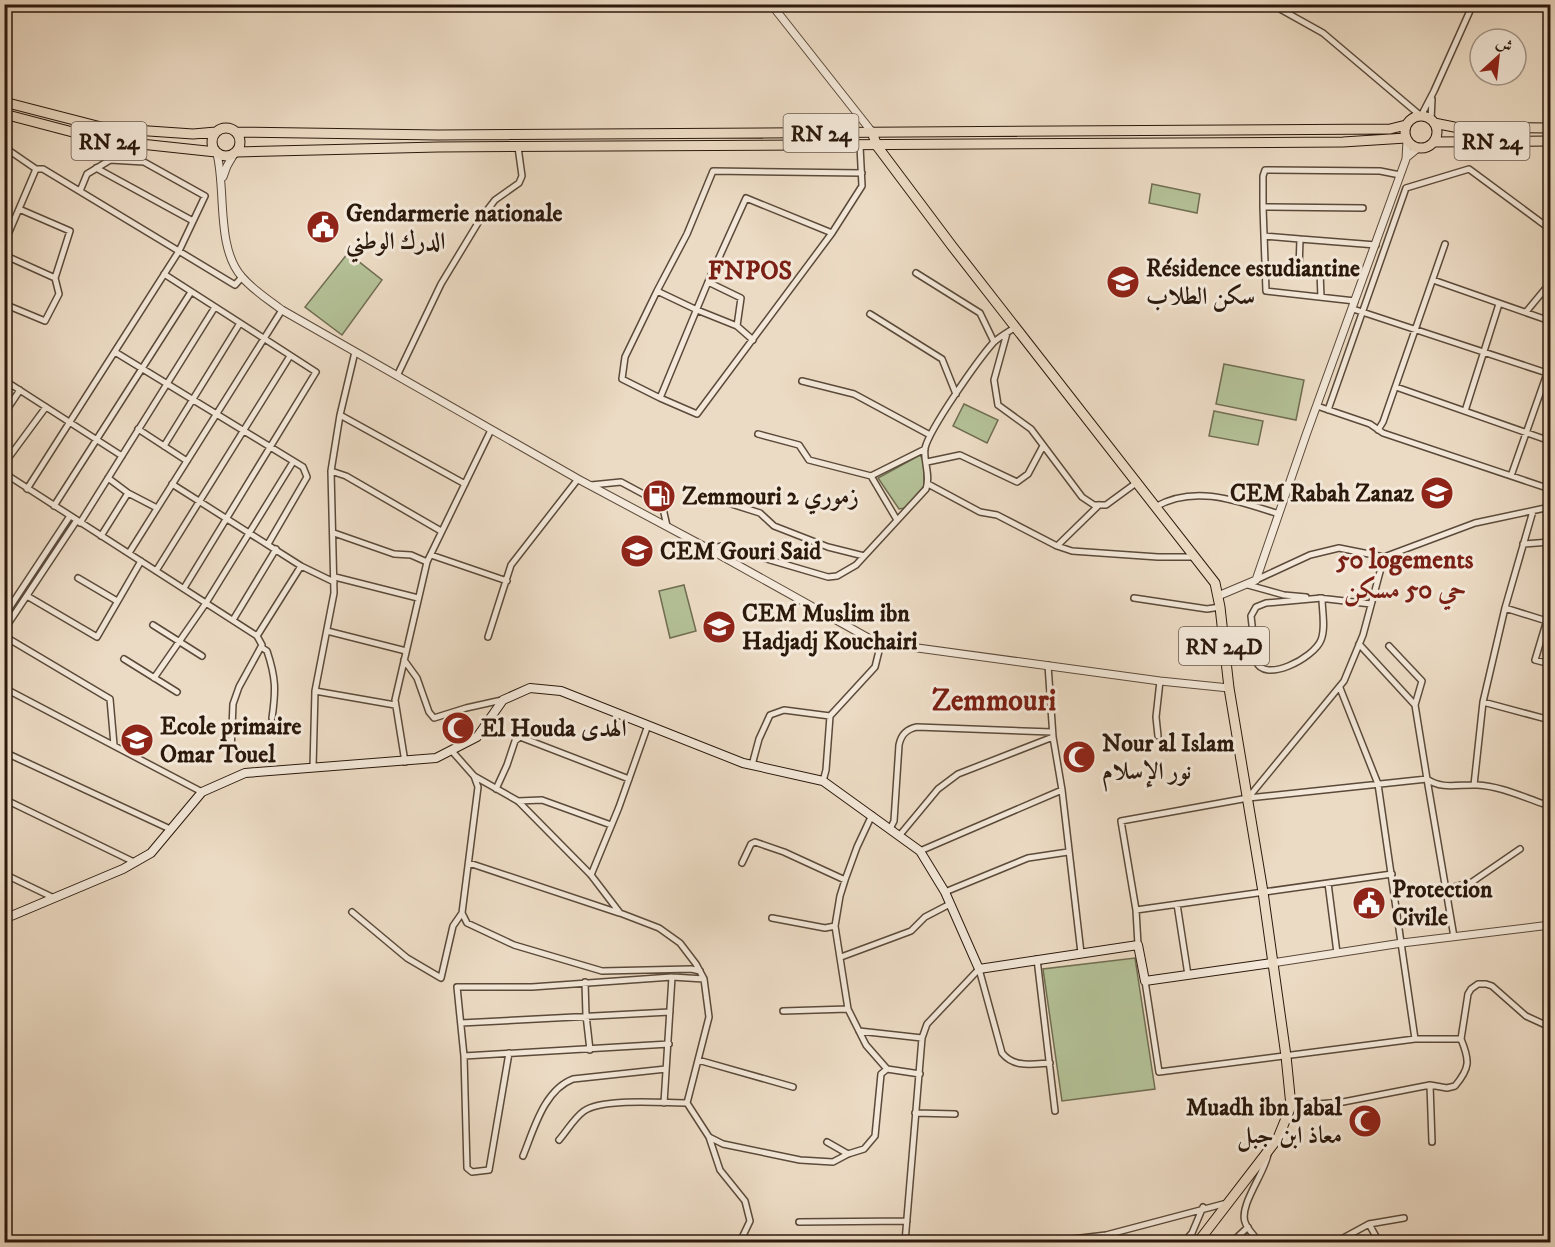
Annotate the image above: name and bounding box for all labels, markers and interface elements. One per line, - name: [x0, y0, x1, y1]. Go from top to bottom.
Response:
- north arrow: [1468, 27, 1528, 87]
- text: ش: [1493, 32, 1516, 57]
- road number: RN 24: [784, 114, 858, 152]
- road number: RN 24: [72, 122, 146, 160]
- road number: RN 24: [1454, 122, 1530, 160]
- place label: Gendarmerie nationale الدرك الوطني: [346, 199, 563, 263]
- public building icon: Gendarmerie nationale الدرك الوطني: [305, 209, 341, 245]
- place label: Résidence estudiantine سكن الطلاب: [1146, 254, 1360, 312]
- district label: FNPOS: [708, 255, 792, 288]
- school or university icon: Résidence estudiantine سكن الطلاب: [1105, 264, 1141, 300]
- school or university icon: CEM Rabah Zanaz: [1419, 475, 1455, 511]
- fuel station icon: Zemmouri 2 زموري: [641, 478, 677, 514]
- place label: CEM Rabah Zanaz: [1230, 479, 1415, 509]
- place label: Zemmouri 2 زموري: [682, 482, 859, 515]
- school or university icon: CEM Gouri Said: [619, 533, 655, 569]
- place label: CEM Gouri Said: [660, 537, 822, 567]
- district label: 50 logements حي 50 مسكن: [1336, 544, 1474, 611]
- place label: CEM Muslim ibn Hadjadj Kouchairi: [742, 599, 918, 657]
- school or university icon: CEM Muslim ibn Hadjadj Kouchairi: [701, 609, 737, 645]
- road number: RN 24D: [1179, 627, 1269, 665]
- district label: Zemmouri: [932, 683, 1057, 720]
- mosque icon: El Houda الهدى: [440, 710, 476, 746]
- place label: Ecole primaire Omar Touel: [160, 712, 302, 770]
- place label: El Houda الهدى: [481, 714, 627, 744]
- school or university icon: Ecole primaire Omar Touel: [119, 722, 155, 758]
- place label: Nour al Islam نور الإسلام: [1102, 729, 1234, 792]
- mosque icon: Nour al Islam نور الإسلام: [1061, 739, 1097, 775]
- place label: Protection Civile: [1392, 875, 1493, 933]
- public building icon: Protection Civile: [1351, 885, 1387, 921]
- place label: Muadh ibn Jabal معاذ ابن جبل: [1186, 1093, 1343, 1152]
- mosque icon: Muadh ibn Jabal معاذ ابن جبل: [1347, 1103, 1383, 1139]

